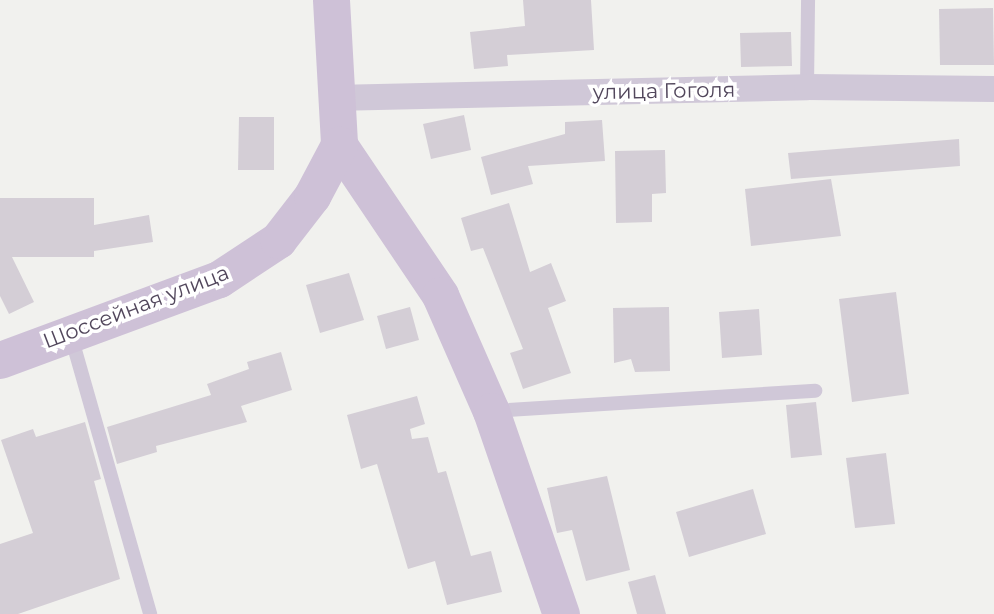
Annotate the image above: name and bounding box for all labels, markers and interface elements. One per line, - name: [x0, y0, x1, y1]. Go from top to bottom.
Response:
- street label: улица Гоголя: [592, 77, 736, 105]
- street label: Шоссейная улица: [39, 260, 233, 354]

